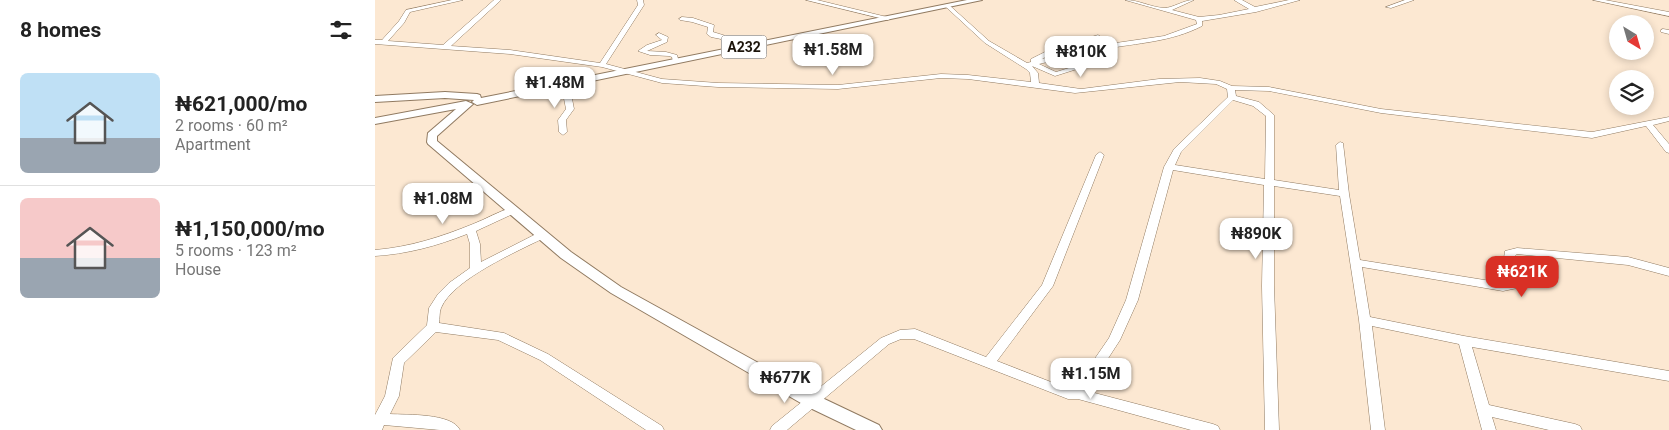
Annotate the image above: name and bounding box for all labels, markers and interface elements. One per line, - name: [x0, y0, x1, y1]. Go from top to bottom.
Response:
- north arrow: [1609, 15, 1654, 60]
- map controls: [1609, 15, 1654, 115]
- icon: filters: [327, 16, 355, 44]
- text: 8 homes: [20, 18, 101, 42]
- pin: ₦1.58M: [792, 34, 874, 76]
- road number: A232: [721, 36, 767, 58]
- pin: ₦810K: [1046, 36, 1116, 78]
- text: ₦1.58M: [803, 40, 863, 59]
- text: ₦810K: [1056, 42, 1106, 61]
- pin: ₦1.48M: [514, 66, 596, 109]
- button: layers: [1609, 70, 1654, 115]
- text: ₦1.48M: [525, 73, 585, 92]
- text: ₦621,000/mo: [175, 92, 307, 116]
- icon: home: [60, 93, 120, 153]
- text: 2 rooms · 60 m²: [175, 116, 288, 135]
- text: Apartment: [175, 135, 251, 154]
- pin: ₦1.08M: [402, 182, 484, 225]
- text: ₦1.08M: [413, 189, 473, 208]
- text: ₦1,150,000/mo: [175, 217, 325, 241]
- icon: home: [60, 218, 120, 278]
- pin: ₦890K: [1221, 218, 1291, 260]
- text: ₦890K: [1231, 224, 1281, 243]
- text: 5 rooms · 123 m²: [175, 241, 297, 260]
- pin: ₦621K: [1487, 256, 1557, 298]
- text: House: [175, 260, 221, 279]
- text: ₦621K: [1497, 262, 1547, 281]
- pin: ₦1.15M: [1050, 358, 1132, 400]
- pin: ₦677K: [750, 362, 820, 404]
- text: ₦1.15M: [1061, 364, 1121, 383]
- text: ₦677K: [760, 368, 810, 387]

